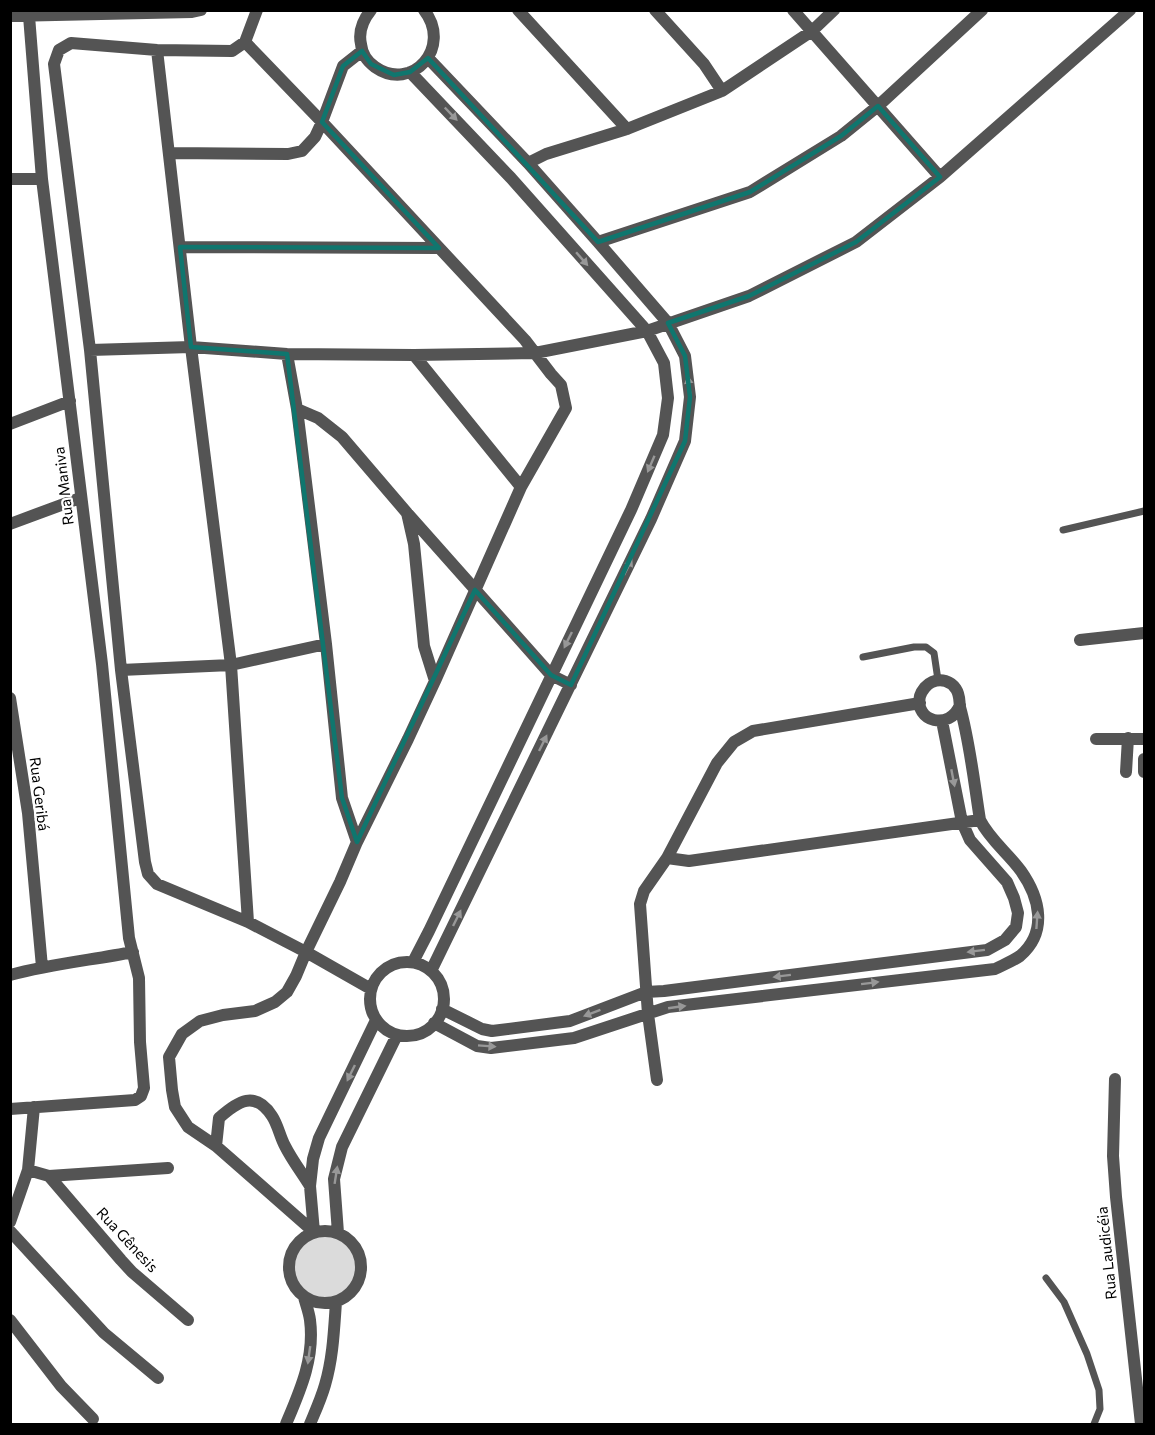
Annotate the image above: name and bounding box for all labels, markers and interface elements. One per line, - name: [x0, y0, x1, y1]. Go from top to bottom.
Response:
- one-way arrow: [444, 107, 458, 122]
- one-way arrow: [575, 251, 588, 266]
- one-way arrow: [684, 376, 693, 395]
- street label: Rua Maniva: [49, 446, 77, 526]
- one-way arrow: [646, 455, 656, 473]
- one-way arrow: [623, 559, 632, 576]
- one-way arrow: [563, 632, 573, 649]
- one-way arrow: [538, 734, 547, 751]
- street label: Rua Geribá: [27, 756, 53, 832]
- one-way arrow: [949, 769, 958, 788]
- one-way arrow: [453, 910, 462, 927]
- one-way arrow: [1032, 910, 1042, 929]
- one-way arrow: [966, 946, 985, 956]
- one-way arrow: [773, 971, 792, 980]
- one-way arrow: [861, 979, 880, 988]
- one-way arrow: [667, 1002, 686, 1011]
- one-way arrow: [583, 1008, 601, 1018]
- one-way arrow: [478, 1042, 497, 1051]
- one-way arrow: [346, 1064, 356, 1082]
- one-way arrow: [332, 1165, 341, 1184]
- street label: Rua Gênesis: [93, 1203, 162, 1276]
- street label: Rua Laudicéia: [1092, 1206, 1120, 1301]
- one-way arrow: [305, 1346, 314, 1365]

